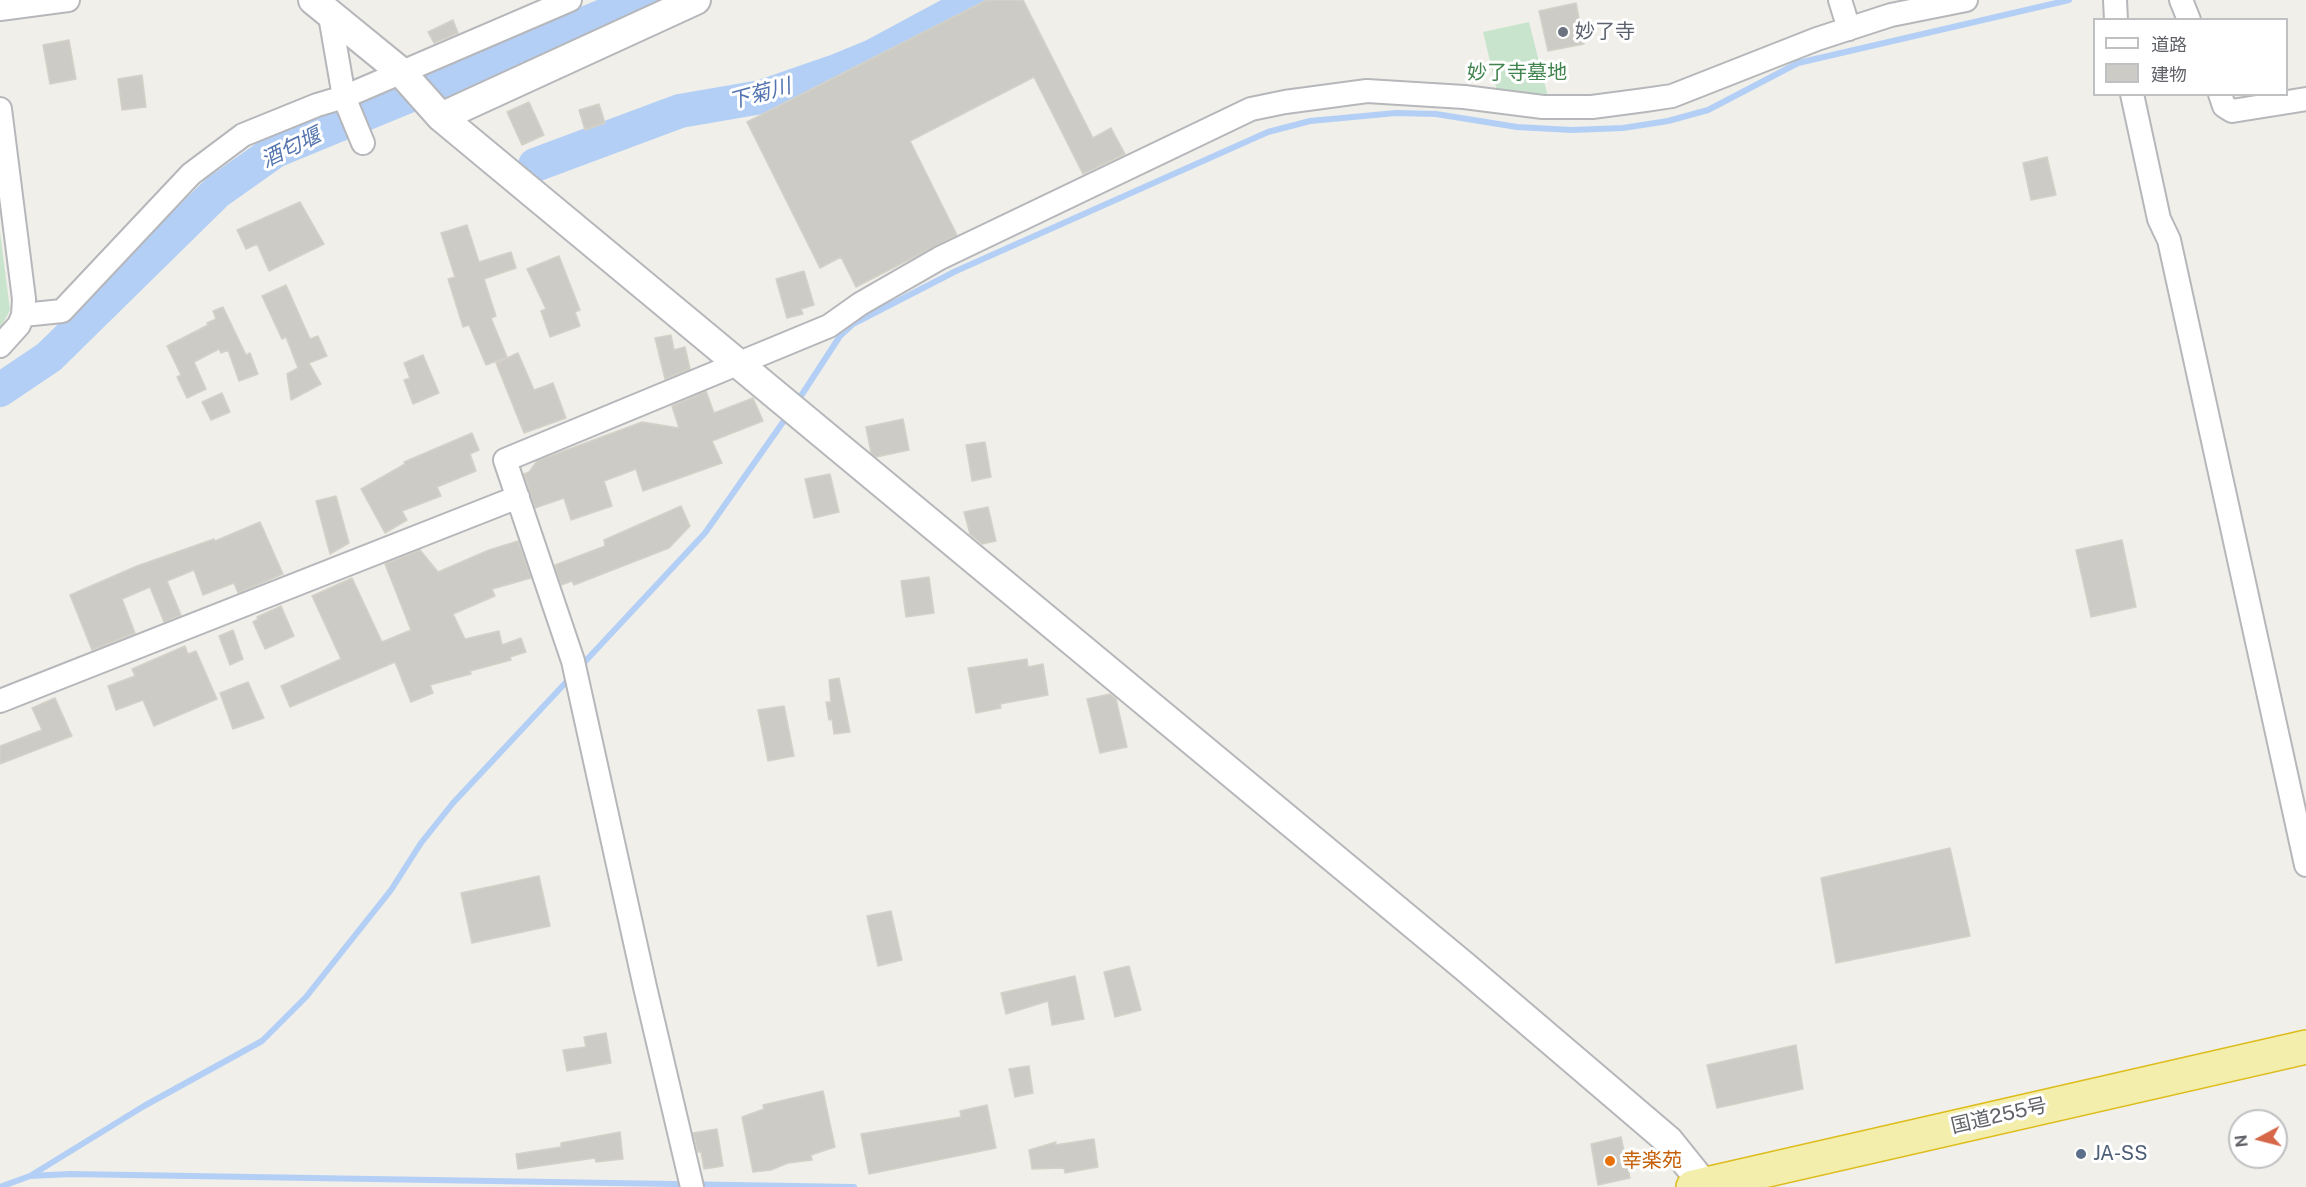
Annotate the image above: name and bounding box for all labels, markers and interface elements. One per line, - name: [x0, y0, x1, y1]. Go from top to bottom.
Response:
- legend: [2093, 18, 2288, 96]
- place label: 妙了寺: [1575, 20, 1635, 44]
- marker: 妙了寺: [1556, 25, 1570, 39]
- text: 道路: [2151, 34, 2187, 55]
- park label: 妙了寺墓地: [1467, 61, 1567, 85]
- text: 建物: [2151, 64, 2187, 85]
- water label: 下菊川: [726, 74, 794, 114]
- water label: 酒匂堰: [257, 123, 325, 173]
- street label: 国道255号: [1949, 1093, 2049, 1139]
- north arrow: [2228, 1109, 2288, 1169]
- text: N: [2231, 1134, 2252, 1148]
- place label: JA-SS: [2093, 1142, 2148, 1166]
- marker: JA-SS: [2074, 1147, 2088, 1161]
- place label: 幸楽苑: [1622, 1149, 1682, 1173]
- marker: 幸楽苑: [1603, 1154, 1617, 1168]

